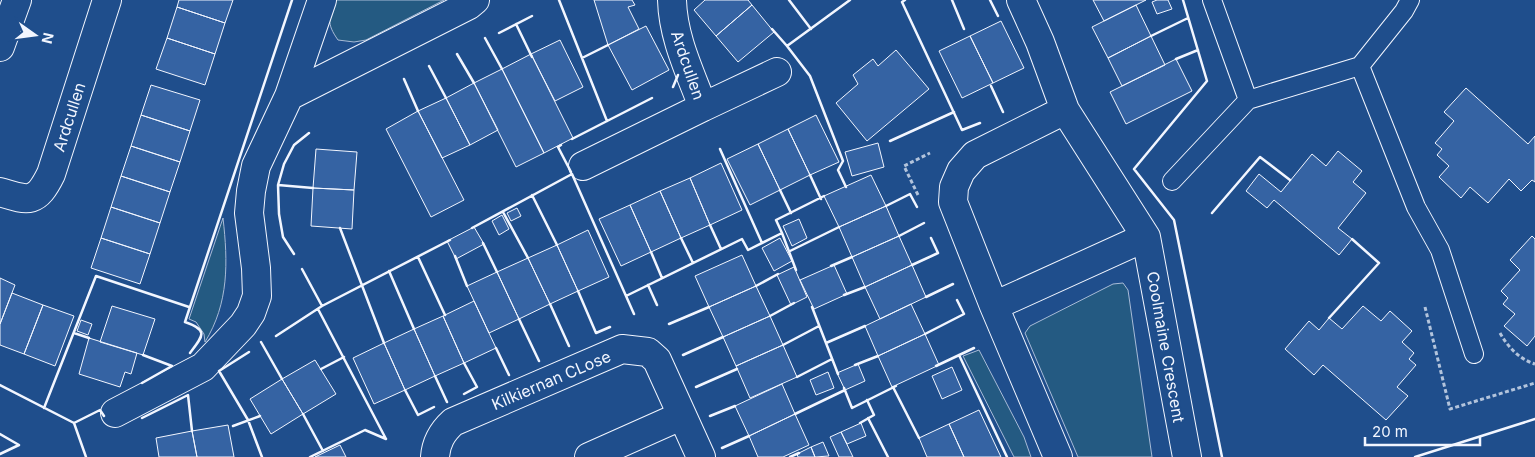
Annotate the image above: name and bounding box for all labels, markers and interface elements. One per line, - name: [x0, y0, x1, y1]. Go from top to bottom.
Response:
- north arrow: [10, 10, 60, 60]
- street label: Ardcullen: [667, 28, 709, 102]
- text: N: [39, 31, 58, 45]
- street label: Ardcullen: [48, 80, 90, 154]
- street label: Coolmaine Crescent: [1143, 270, 1189, 424]
- street label: Kilkiernan CLose: [488, 346, 614, 414]
- scale bar: [1365, 414, 1480, 446]
- text: 20 m: [1372, 422, 1408, 441]

